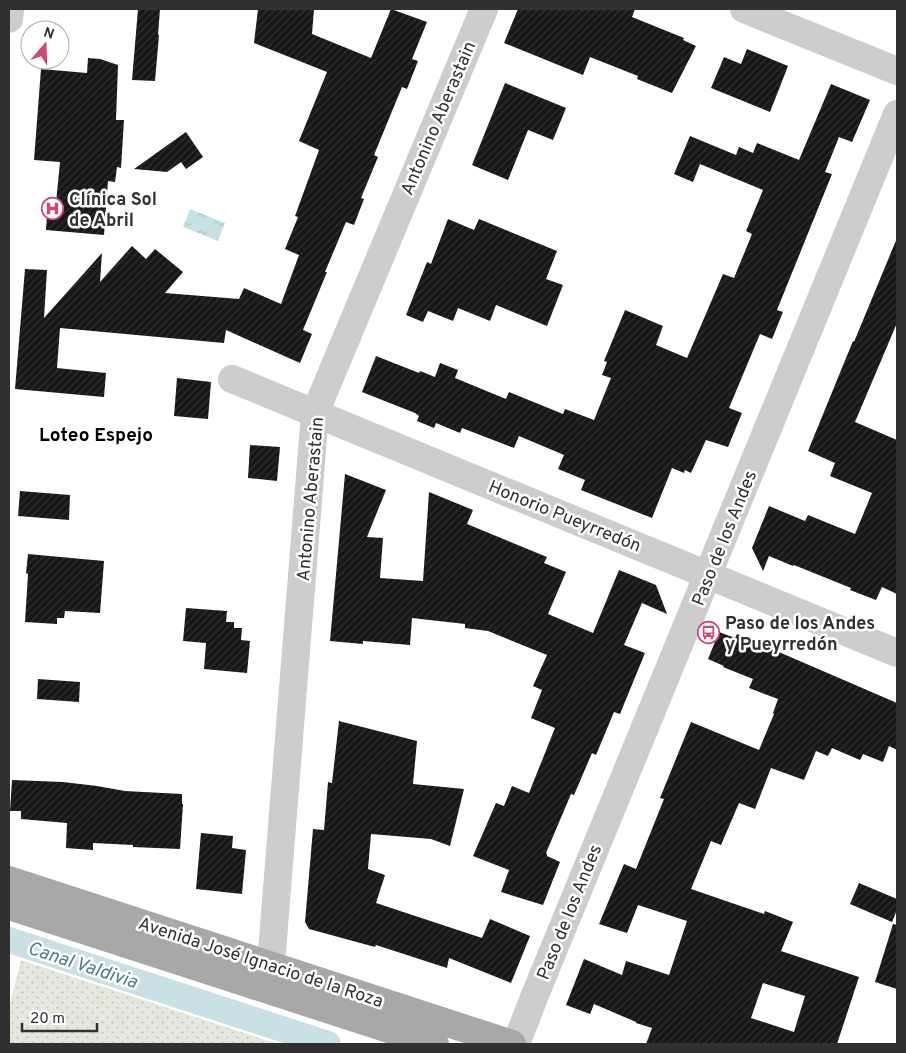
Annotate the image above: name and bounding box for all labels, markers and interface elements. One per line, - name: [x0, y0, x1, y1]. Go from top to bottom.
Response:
- north arrow: [20, 20, 70, 70]
- text: N: [41, 24, 56, 44]
- street label: Antonino Aberastain: [397, 38, 482, 199]
- place label: Clínica Sol de Abril: [69, 189, 157, 233]
- hospital icon: Clínica Sol de Abril: [41, 197, 65, 221]
- street label: Antonino Aberastain: [293, 416, 330, 582]
- district label: Loteo Espejo: [39, 424, 153, 448]
- street label: Paso de los Andes: [688, 467, 763, 610]
- street label: Honorio Pueyrredón: [485, 476, 644, 559]
- place label: Paso de los Andes y Pueyrredón: [725, 613, 875, 657]
- bus stop icon: Paso de los Andes y Pueyrredón: [697, 621, 721, 645]
- street label: Paso de los Andes: [533, 841, 608, 984]
- street label: Avenida José Ignacio de la Roza: [135, 913, 386, 1014]
- water label: Canal Valdivia: [24, 937, 141, 995]
- scale bar: [22, 1000, 98, 1032]
- text: 20 m: [30, 1010, 65, 1029]

